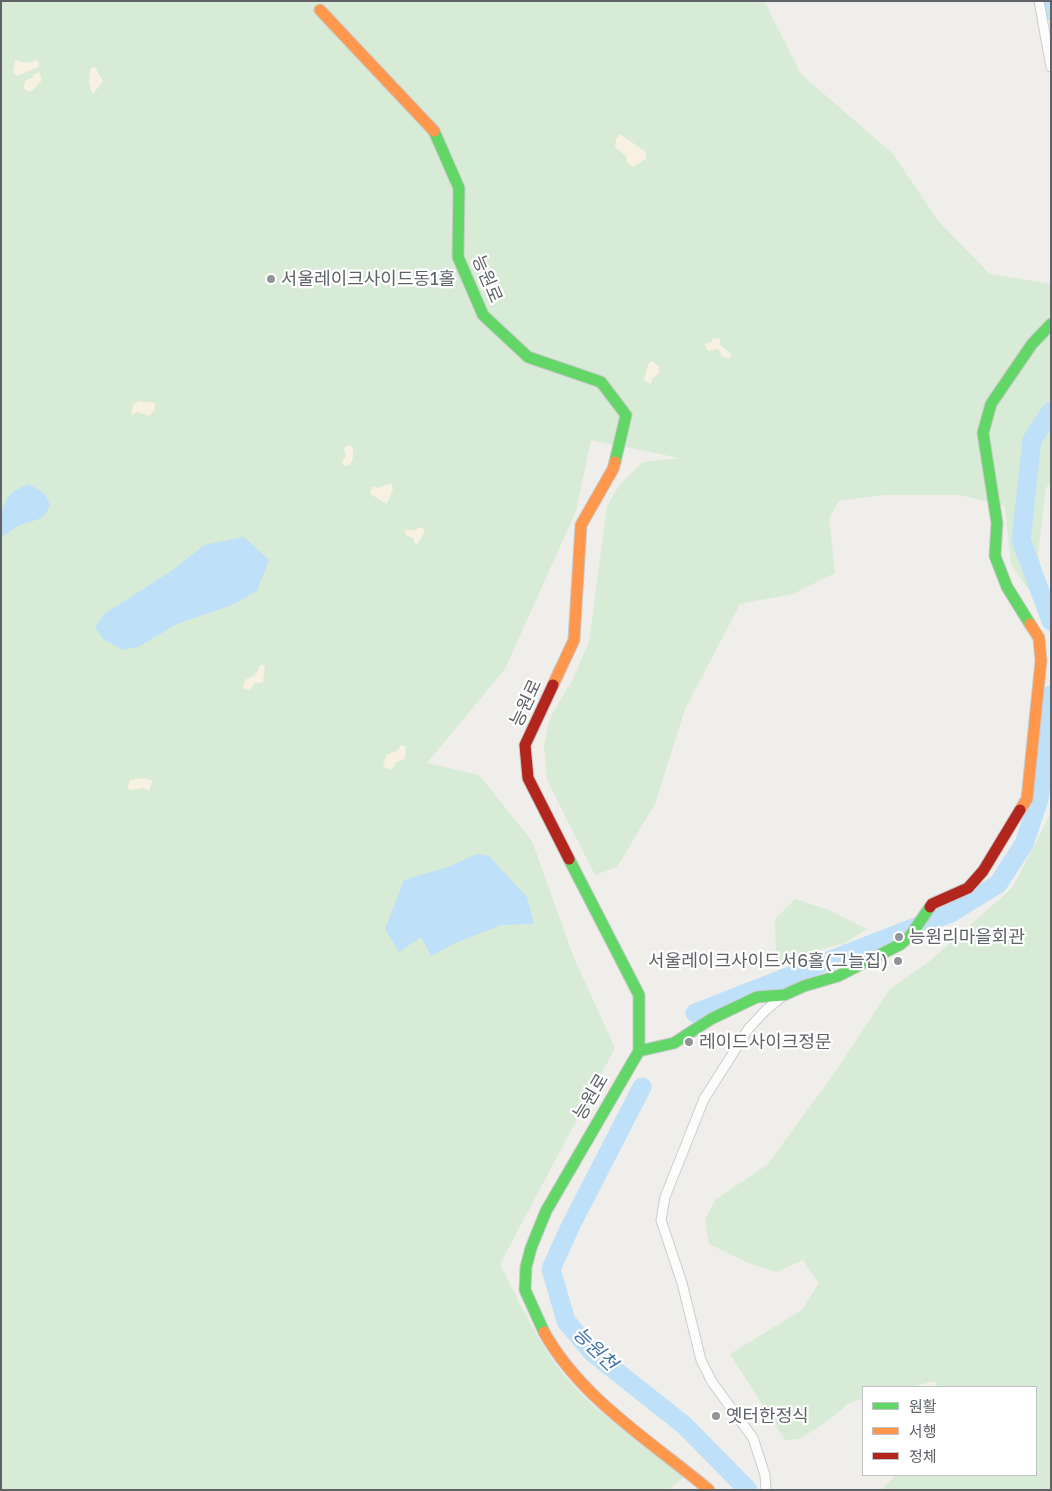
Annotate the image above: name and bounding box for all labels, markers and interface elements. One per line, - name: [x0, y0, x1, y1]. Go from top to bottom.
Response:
- street label: 능원로: [467, 252, 507, 306]
- place label: 서울레이크사이드동1홀: [281, 268, 455, 290]
- marker: 서울레이크사이드동1홀: [265, 273, 277, 285]
- street label: 능원로: [506, 676, 546, 730]
- place label: 능원리마을회관: [909, 926, 1025, 948]
- marker: 능원리마을회관: [893, 931, 905, 943]
- place label: 서울레이크사이드서6홀(그늘집): [648, 950, 888, 972]
- marker: 서울레이크사이드서6홀(그늘집): [892, 955, 904, 967]
- place label: 레이드사이크정문: [699, 1031, 831, 1053]
- marker: 레이드사이크정문: [683, 1036, 695, 1048]
- street label: 능원로: [569, 1070, 613, 1124]
- water label: 능원천: [568, 1323, 622, 1375]
- legend: [862, 1386, 1037, 1476]
- text: 원활: [909, 1397, 937, 1415]
- place label: 옛터한정식: [726, 1405, 809, 1427]
- marker: 옛터한정식: [710, 1410, 722, 1422]
- text: 서행: [909, 1422, 937, 1440]
- text: 정체: [909, 1447, 937, 1465]

